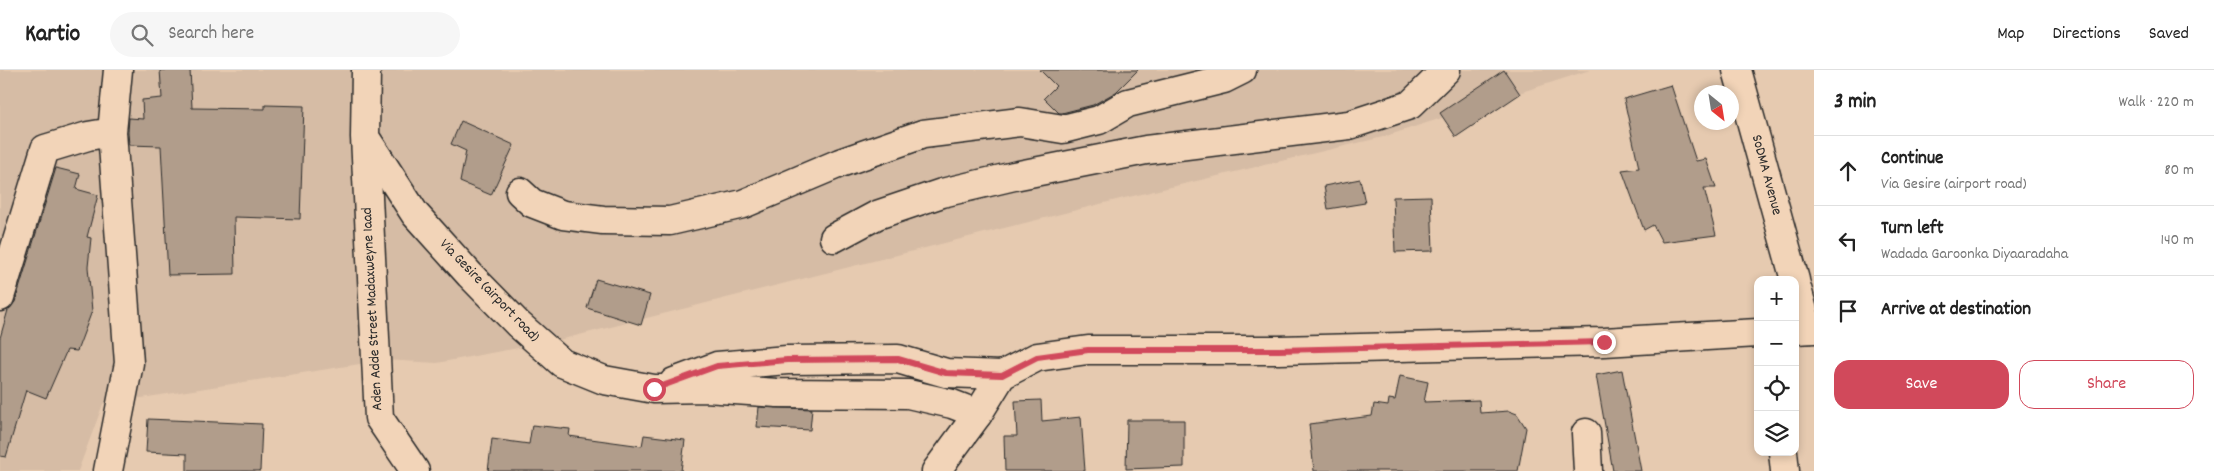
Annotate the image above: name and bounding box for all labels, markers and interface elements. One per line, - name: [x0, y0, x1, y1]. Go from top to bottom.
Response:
- search box: [110, 12, 460, 57]
- text: Kartio: [25, 18, 80, 52]
- icon: search: [128, 21, 156, 49]
- text: Search here: [168, 21, 254, 48]
- text: Map: [1997, 22, 2024, 47]
- text: Directions: [2052, 22, 2121, 47]
- text: Saved: [2149, 22, 2189, 47]
- north arrow: [1694, 85, 1739, 130]
- text: 3 min: [1834, 88, 1876, 118]
- text: Walk · 220 m: [2119, 91, 2194, 114]
- street label: SoDMA Avenue: [1745, 132, 1787, 218]
- text: Continue: [1881, 146, 1943, 173]
- icon: ahead: [1834, 157, 1862, 185]
- text: 80 m: [2164, 159, 2194, 182]
- text: Via Gesire (airport road): [1881, 173, 2027, 196]
- street label: Aden Adde Street Madaxweyne 1aad: [357, 207, 389, 411]
- text: Turn left: [1881, 216, 1944, 243]
- icon: left: [1834, 227, 1862, 255]
- text: 140 m: [2160, 229, 2194, 252]
- street label: Via Gesire (airport road): [434, 234, 544, 348]
- text: Wadada Garoonka Diyaaradaha: [1881, 243, 2068, 266]
- map controls: [1754, 276, 1799, 456]
- button: +: [1754, 276, 1799, 321]
- icon: arrive: [1834, 297, 1862, 325]
- text: Arrive at destination: [1881, 297, 2031, 324]
- button: −: [1754, 321, 1799, 366]
- route end: [1593, 331, 1616, 354]
- button: Save: [1834, 360, 2009, 409]
- button: Share: [2019, 360, 2194, 409]
- button: locate: [1754, 366, 1799, 411]
- route start: [643, 378, 666, 401]
- button: layers: [1754, 411, 1799, 456]

